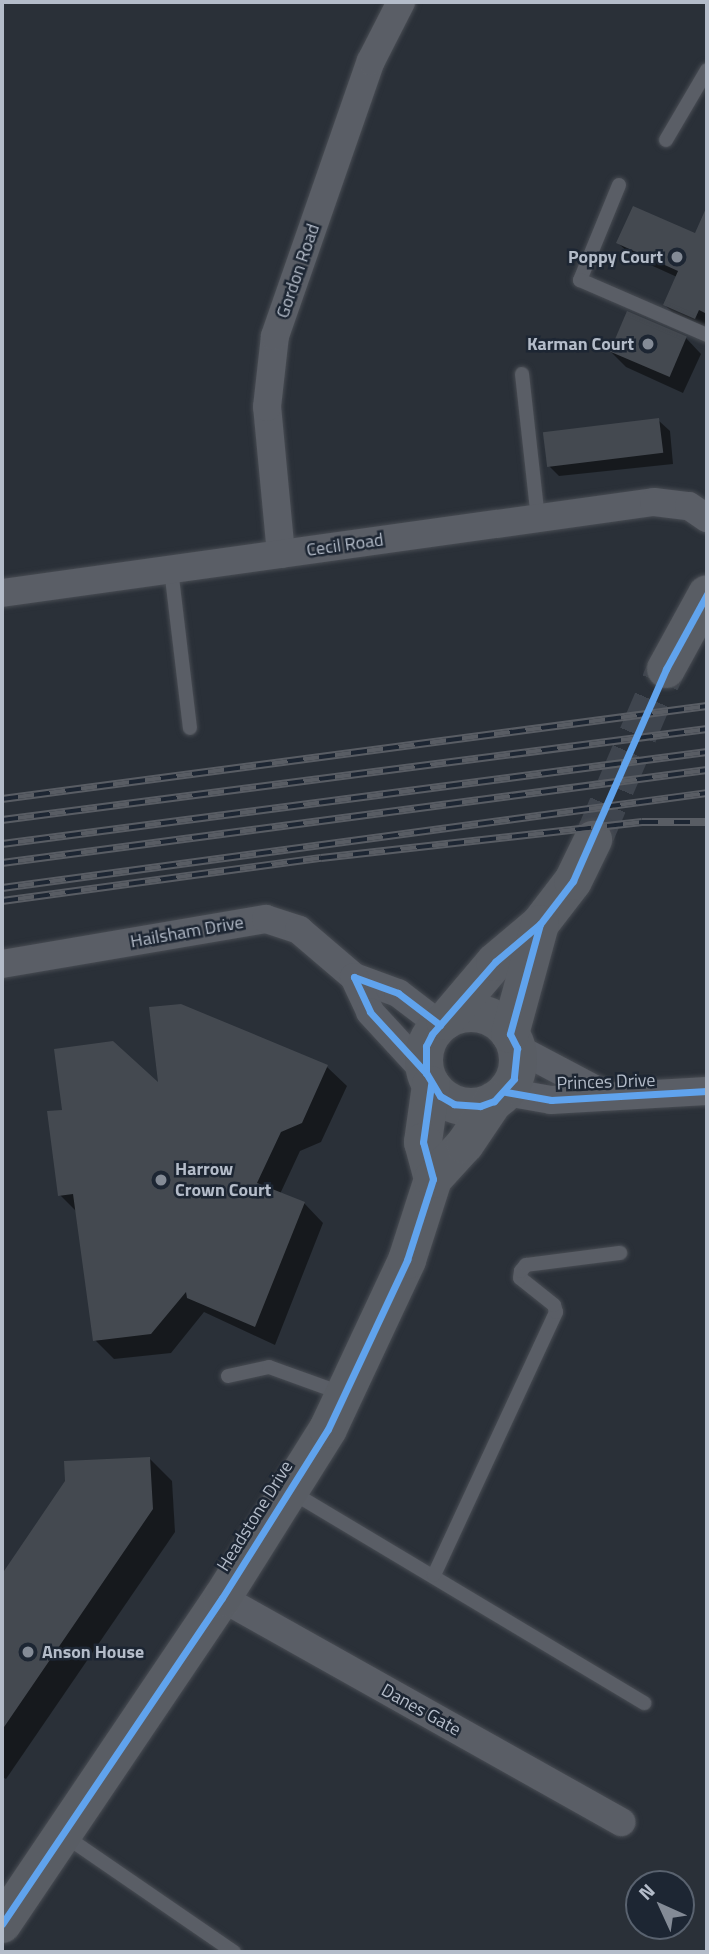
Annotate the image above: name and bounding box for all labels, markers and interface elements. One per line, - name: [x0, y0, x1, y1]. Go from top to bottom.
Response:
- street label: Gordon Road: [272, 221, 324, 321]
- place label: Poppy Court: [568, 246, 663, 268]
- marker: Poppy Court: [669, 249, 685, 265]
- place label: Karman Court: [527, 333, 634, 355]
- marker: Karman Court: [640, 336, 656, 352]
- street label: Cecil Road: [305, 529, 385, 561]
- street label: Hailsham Drive: [129, 911, 245, 953]
- street label: Princes Drive: [556, 1069, 656, 1095]
- place label: Harrow Crown Court: [175, 1159, 271, 1202]
- marker: Harrow Crown Court: [153, 1172, 169, 1188]
- street label: Headstone Drive: [212, 1457, 298, 1575]
- place label: Anson House: [42, 1641, 144, 1663]
- marker: Anson House: [20, 1644, 36, 1660]
- street label: Danes Gate: [378, 1679, 464, 1741]
- north arrow: [625, 1870, 695, 1940]
- text: N: [631, 1876, 661, 1906]

